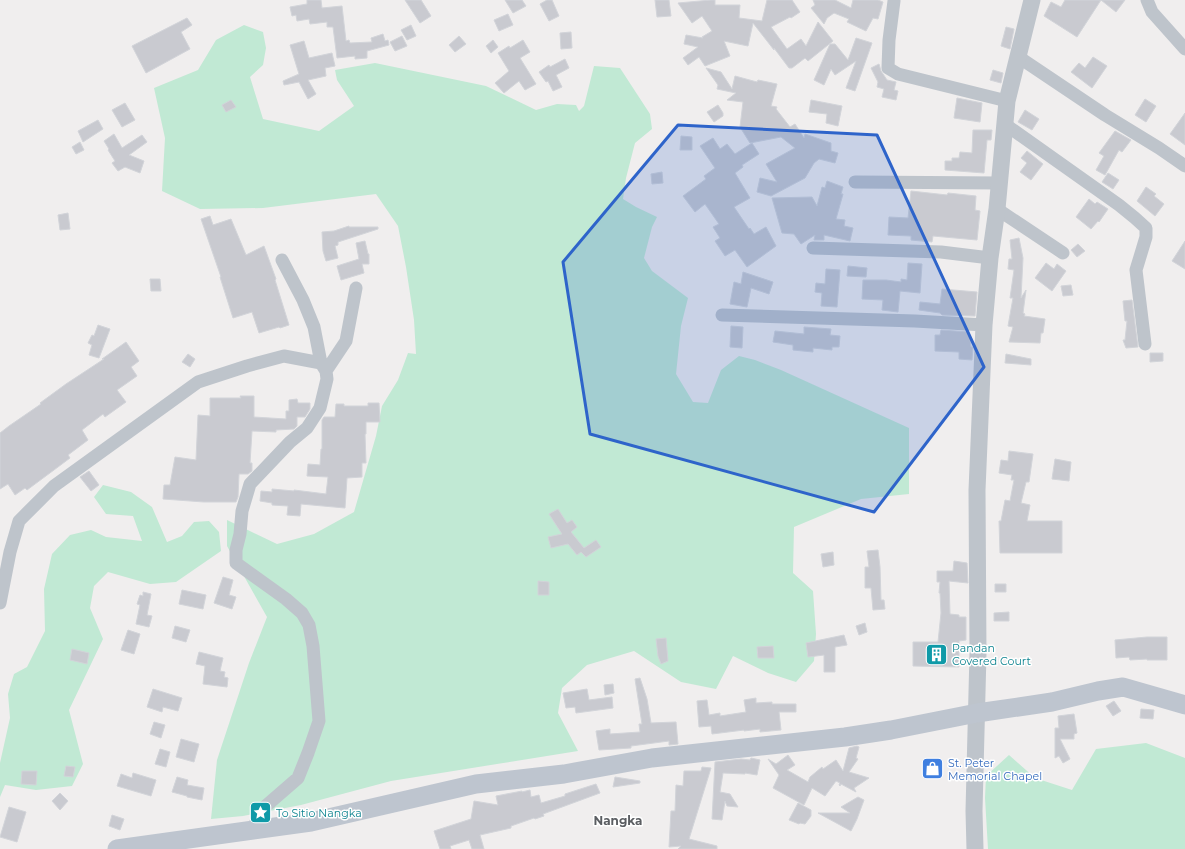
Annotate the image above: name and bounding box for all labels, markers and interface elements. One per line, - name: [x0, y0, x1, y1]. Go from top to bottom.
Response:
- building icon: Pandan Covered Court: [923, 641, 949, 667]
- place label: Pandan Covered Court: [952, 641, 1031, 668]
- shop icon: St. Peter Memorial Chapel: [919, 756, 945, 782]
- place label: St. Peter Memorial Chapel: [948, 756, 1042, 783]
- place icon: To Sitio Nangka: [248, 800, 274, 826]
- place label: To Sitio Nangka: [276, 806, 362, 820]
- district label: Nangka: [594, 813, 642, 828]

